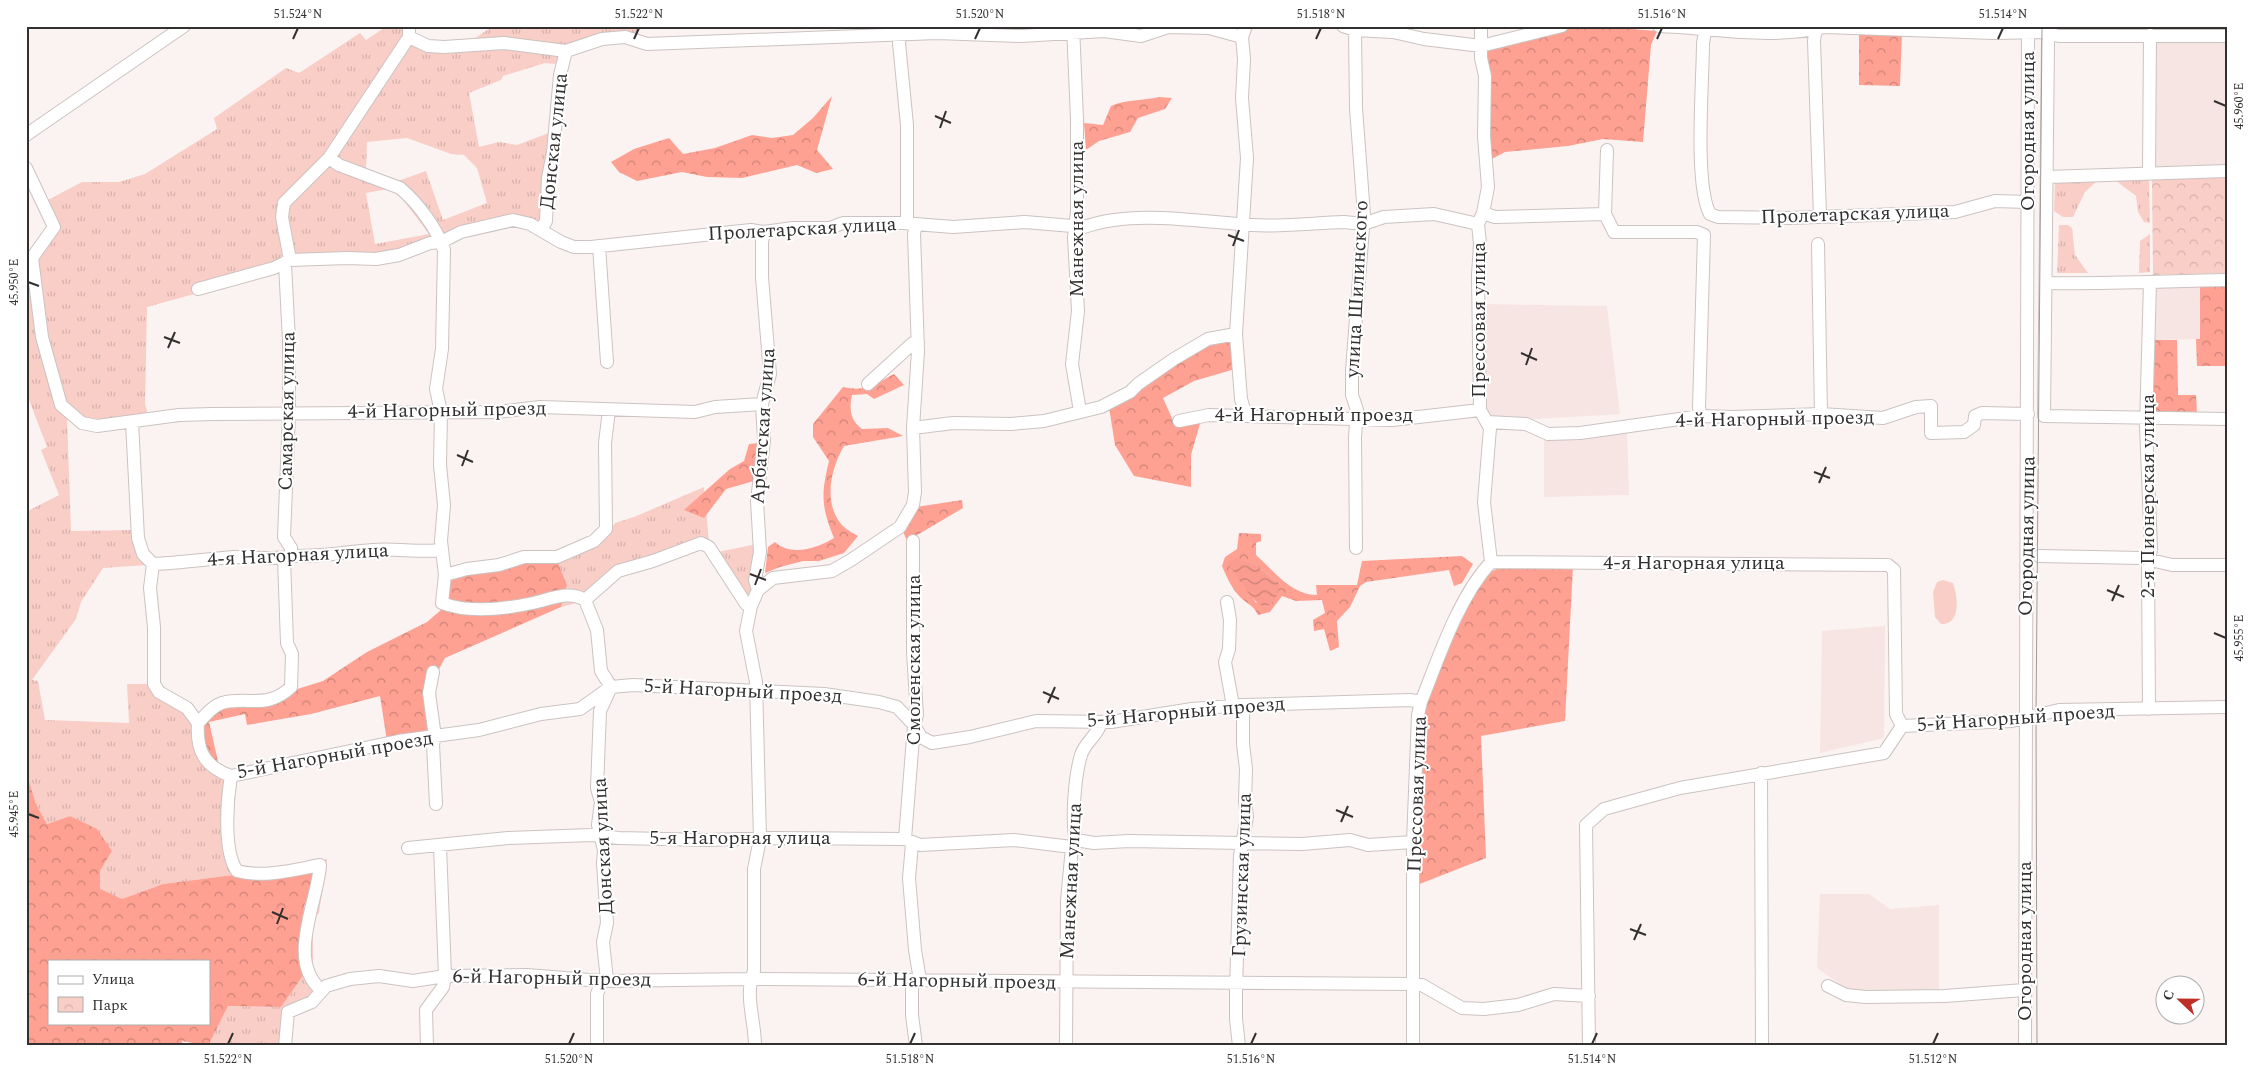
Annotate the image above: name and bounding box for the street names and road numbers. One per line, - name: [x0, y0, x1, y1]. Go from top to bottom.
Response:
- street label: Огородная улица: [2013, 51, 2043, 211]
- street label: Донская улица: [532, 71, 576, 211]
- street label: Манежная улица: [1062, 140, 1092, 298]
- street label: Пролетарская улица: [1760, 196, 1950, 232]
- street label: улица Шилинского: [1337, 199, 1377, 380]
- street label: Пролетарская улица: [707, 209, 897, 249]
- street label: Прессовая улица: [1464, 241, 1494, 398]
- street label: Самарская улица: [271, 331, 303, 491]
- street label: Арбатская улица: [743, 347, 783, 505]
- street label: 4-й Нагорный проезд: [347, 393, 547, 427]
- street label: 2-я Пионерская улица: [2133, 394, 2163, 598]
- street label: 4-й Нагорный проезд: [1215, 400, 1413, 430]
- street label: 4-й Нагорный проезд: [1675, 402, 1875, 436]
- street label: Огородная улица: [2011, 455, 2043, 616]
- street label: 4-я Нагорная улица: [207, 535, 390, 575]
- street label: 4-я Нагорная улица: [1603, 548, 1785, 578]
- street label: Смоленская улица: [899, 574, 929, 746]
- street label: 5-й Нагорный проезд: [643, 671, 843, 711]
- street label: 5-й Нагорный проезд: [1086, 688, 1286, 736]
- street label: 5-й Нагорный проезд: [1916, 696, 2116, 740]
- street label: Прессовая улица: [1399, 715, 1435, 873]
- street label: 5-й Нагорный проезд: [235, 723, 435, 787]
- street label: Донская улица: [584, 777, 622, 915]
- street label: Грузинская улица: [1224, 792, 1260, 958]
- street label: Манежная улица: [1052, 802, 1090, 960]
- street label: 5-я Нагорная улица: [649, 823, 831, 853]
- street label: Огородная улица: [2010, 861, 2040, 1021]
- street label: 6-й Нагорный проезд: [452, 961, 652, 995]
- street label: 6-й Нагорный проезд: [857, 964, 1057, 998]

